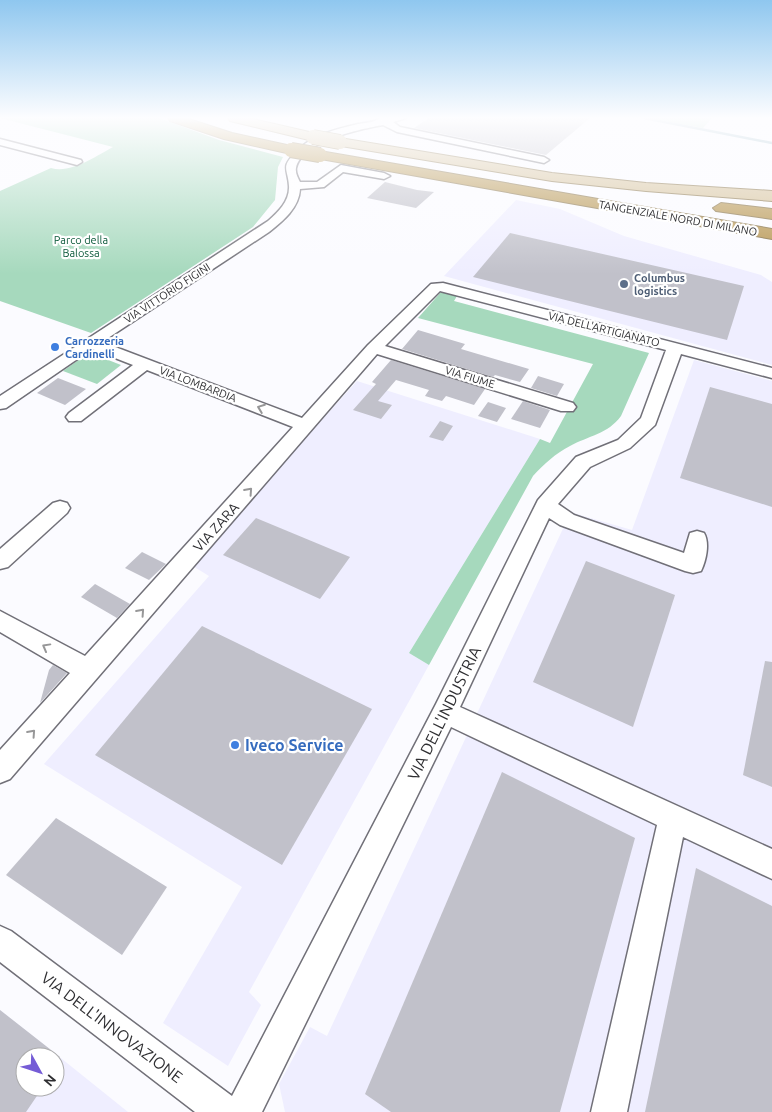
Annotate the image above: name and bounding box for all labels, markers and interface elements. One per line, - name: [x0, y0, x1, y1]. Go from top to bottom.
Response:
- street label: TANGENZIALE NORD DI MILANO: [598, 198, 758, 238]
- park label: Parco della Balossa: [54, 234, 108, 259]
- street label: VIA VITTORIO FIGINI: [122, 261, 212, 325]
- place label: Columbus logistics: [634, 272, 685, 297]
- marker: Columbus logistics: [618, 278, 630, 290]
- street label: VIA DELL'ARTIGIANATO: [547, 309, 661, 349]
- place label: Carrozzeria Cardinelli: [65, 335, 124, 360]
- marker: Carrozzeria Cardinelli: [49, 341, 61, 353]
- street label: VIA LOMBARDIA: [158, 364, 239, 405]
- street label: VIA FIUME: [444, 364, 496, 390]
- one-way arrow: [258, 404, 266, 414]
- one-way arrow: [243, 487, 252, 496]
- street label: VIA ZARA: [190, 499, 242, 555]
- one-way arrow: [135, 608, 144, 617]
- one-way arrow: [42, 643, 51, 653]
- street label: VIA DELL'INDUSTRIA: [404, 643, 484, 783]
- one-way arrow: [27, 730, 36, 739]
- place label: Iveco Service: [245, 736, 344, 754]
- marker: Iveco Service: [229, 739, 241, 751]
- street label: VIA DELL'INNOVAZIONE: [38, 968, 186, 1086]
- north arrow: [15, 1047, 65, 1097]

